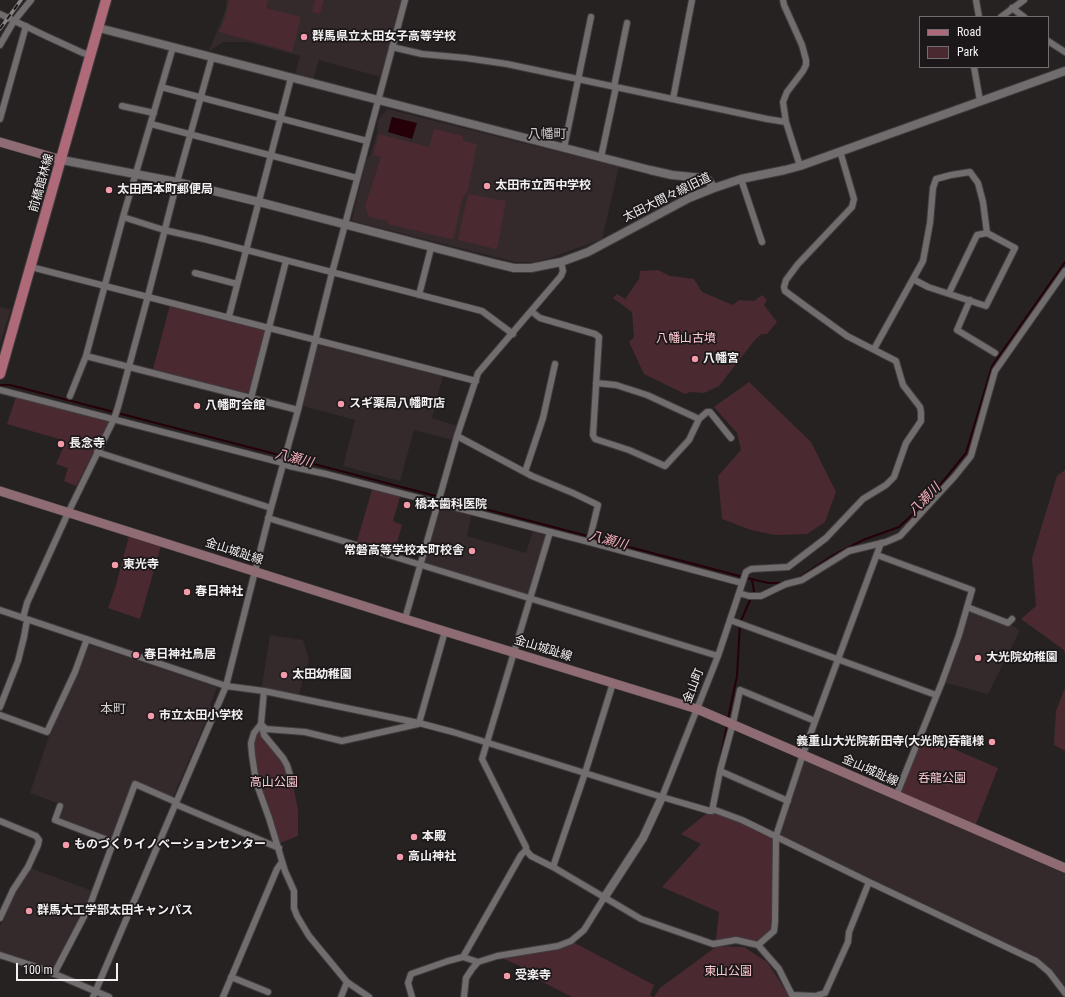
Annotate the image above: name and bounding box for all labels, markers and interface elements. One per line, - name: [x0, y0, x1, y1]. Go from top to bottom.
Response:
- legend: [919, 16, 1049, 68]
- text: Road: [957, 25, 981, 39]
- place label: 群馬県立太田女子高等学校: [312, 30, 456, 44]
- marker: 群馬県立太田女子高等学校: [299, 32, 309, 42]
- text: Park: [957, 45, 978, 59]
- district label: 八幡町: [528, 127, 566, 143]
- street label: 前橋館林線: [27, 152, 57, 214]
- street label: 太田大間々線旧道: [621, 170, 713, 226]
- place label: 太田市立西中学校: [495, 179, 591, 193]
- marker: 太田市立西中学校: [482, 181, 492, 191]
- place label: 太田西本町郵便局: [117, 183, 213, 197]
- marker: 太田西本町郵便局: [104, 185, 114, 195]
- park label: 八幡山古墳: [656, 332, 716, 346]
- place label: 八幡宮: [703, 352, 739, 366]
- marker: 八幡宮: [690, 354, 700, 364]
- place label: スギ薬局八幡町店: [349, 397, 445, 411]
- place label: 八幡町会館: [205, 399, 265, 413]
- marker: スギ薬局八幡町店: [336, 399, 346, 409]
- marker: 八幡町会館: [192, 401, 202, 411]
- place label: 長念寺: [69, 437, 105, 451]
- marker: 長念寺: [56, 439, 66, 449]
- water label: 八瀬川: [273, 447, 315, 471]
- water label: 八瀬川: [906, 481, 944, 519]
- place label: 橋本歯科医院: [415, 498, 487, 512]
- marker: 橋本歯科医院: [402, 500, 412, 510]
- water label: 八瀬川: [587, 528, 629, 554]
- street label: 金山城趾線: [203, 536, 265, 568]
- place label: 常磐高等学校本町校舎: [344, 544, 464, 558]
- marker: 常磐高等学校本町校舎: [467, 546, 477, 556]
- place label: 東光寺: [123, 558, 159, 572]
- marker: 東光寺: [110, 560, 120, 570]
- place label: 春日神社: [195, 585, 243, 599]
- marker: 春日神社: [182, 587, 192, 597]
- street label: 金山城趾線: [512, 633, 574, 665]
- place label: 春日神社鳥居: [144, 648, 216, 662]
- marker: 春日神社鳥居: [131, 650, 141, 660]
- place label: 大光院幼稚園: [986, 651, 1058, 665]
- marker: 大光院幼稚園: [973, 653, 983, 663]
- street label: 金山町: [681, 667, 707, 705]
- place label: 太田幼稚園: [292, 668, 352, 682]
- marker: 太田幼稚園: [279, 670, 289, 680]
- district label: 本町: [100, 702, 126, 718]
- place label: 市立太田小学校: [159, 709, 243, 723]
- marker: 市立太田小学校: [146, 711, 156, 721]
- place label: 義重山大光院新田寺(大光院)吞龍様: [796, 735, 984, 749]
- marker: 義重山大光院新田寺(大光院)吞龍様: [987, 737, 997, 747]
- street label: 金山城趾線: [840, 752, 900, 790]
- park label: 呑龍公園: [918, 772, 966, 786]
- park label: 高山公園: [250, 776, 298, 790]
- place label: 本殿: [422, 830, 446, 844]
- marker: 本殿: [409, 832, 419, 842]
- place label: ものづくりイノベーションセンター: [74, 838, 266, 852]
- marker: ものづくりイノベーションセンター: [61, 840, 71, 850]
- place label: 高山神社: [408, 850, 456, 864]
- marker: 高山神社: [395, 852, 405, 862]
- place label: 群馬大工学部太田キャンパス: [37, 904, 193, 918]
- marker: 群馬大工学部太田キャンパス: [24, 906, 34, 916]
- scale bar: [18, 955, 120, 981]
- text: 100 m: [23, 963, 53, 977]
- park label: 東山公園: [704, 965, 752, 979]
- place label: 受楽寺: [515, 969, 551, 983]
- marker: 受楽寺: [502, 971, 512, 981]

